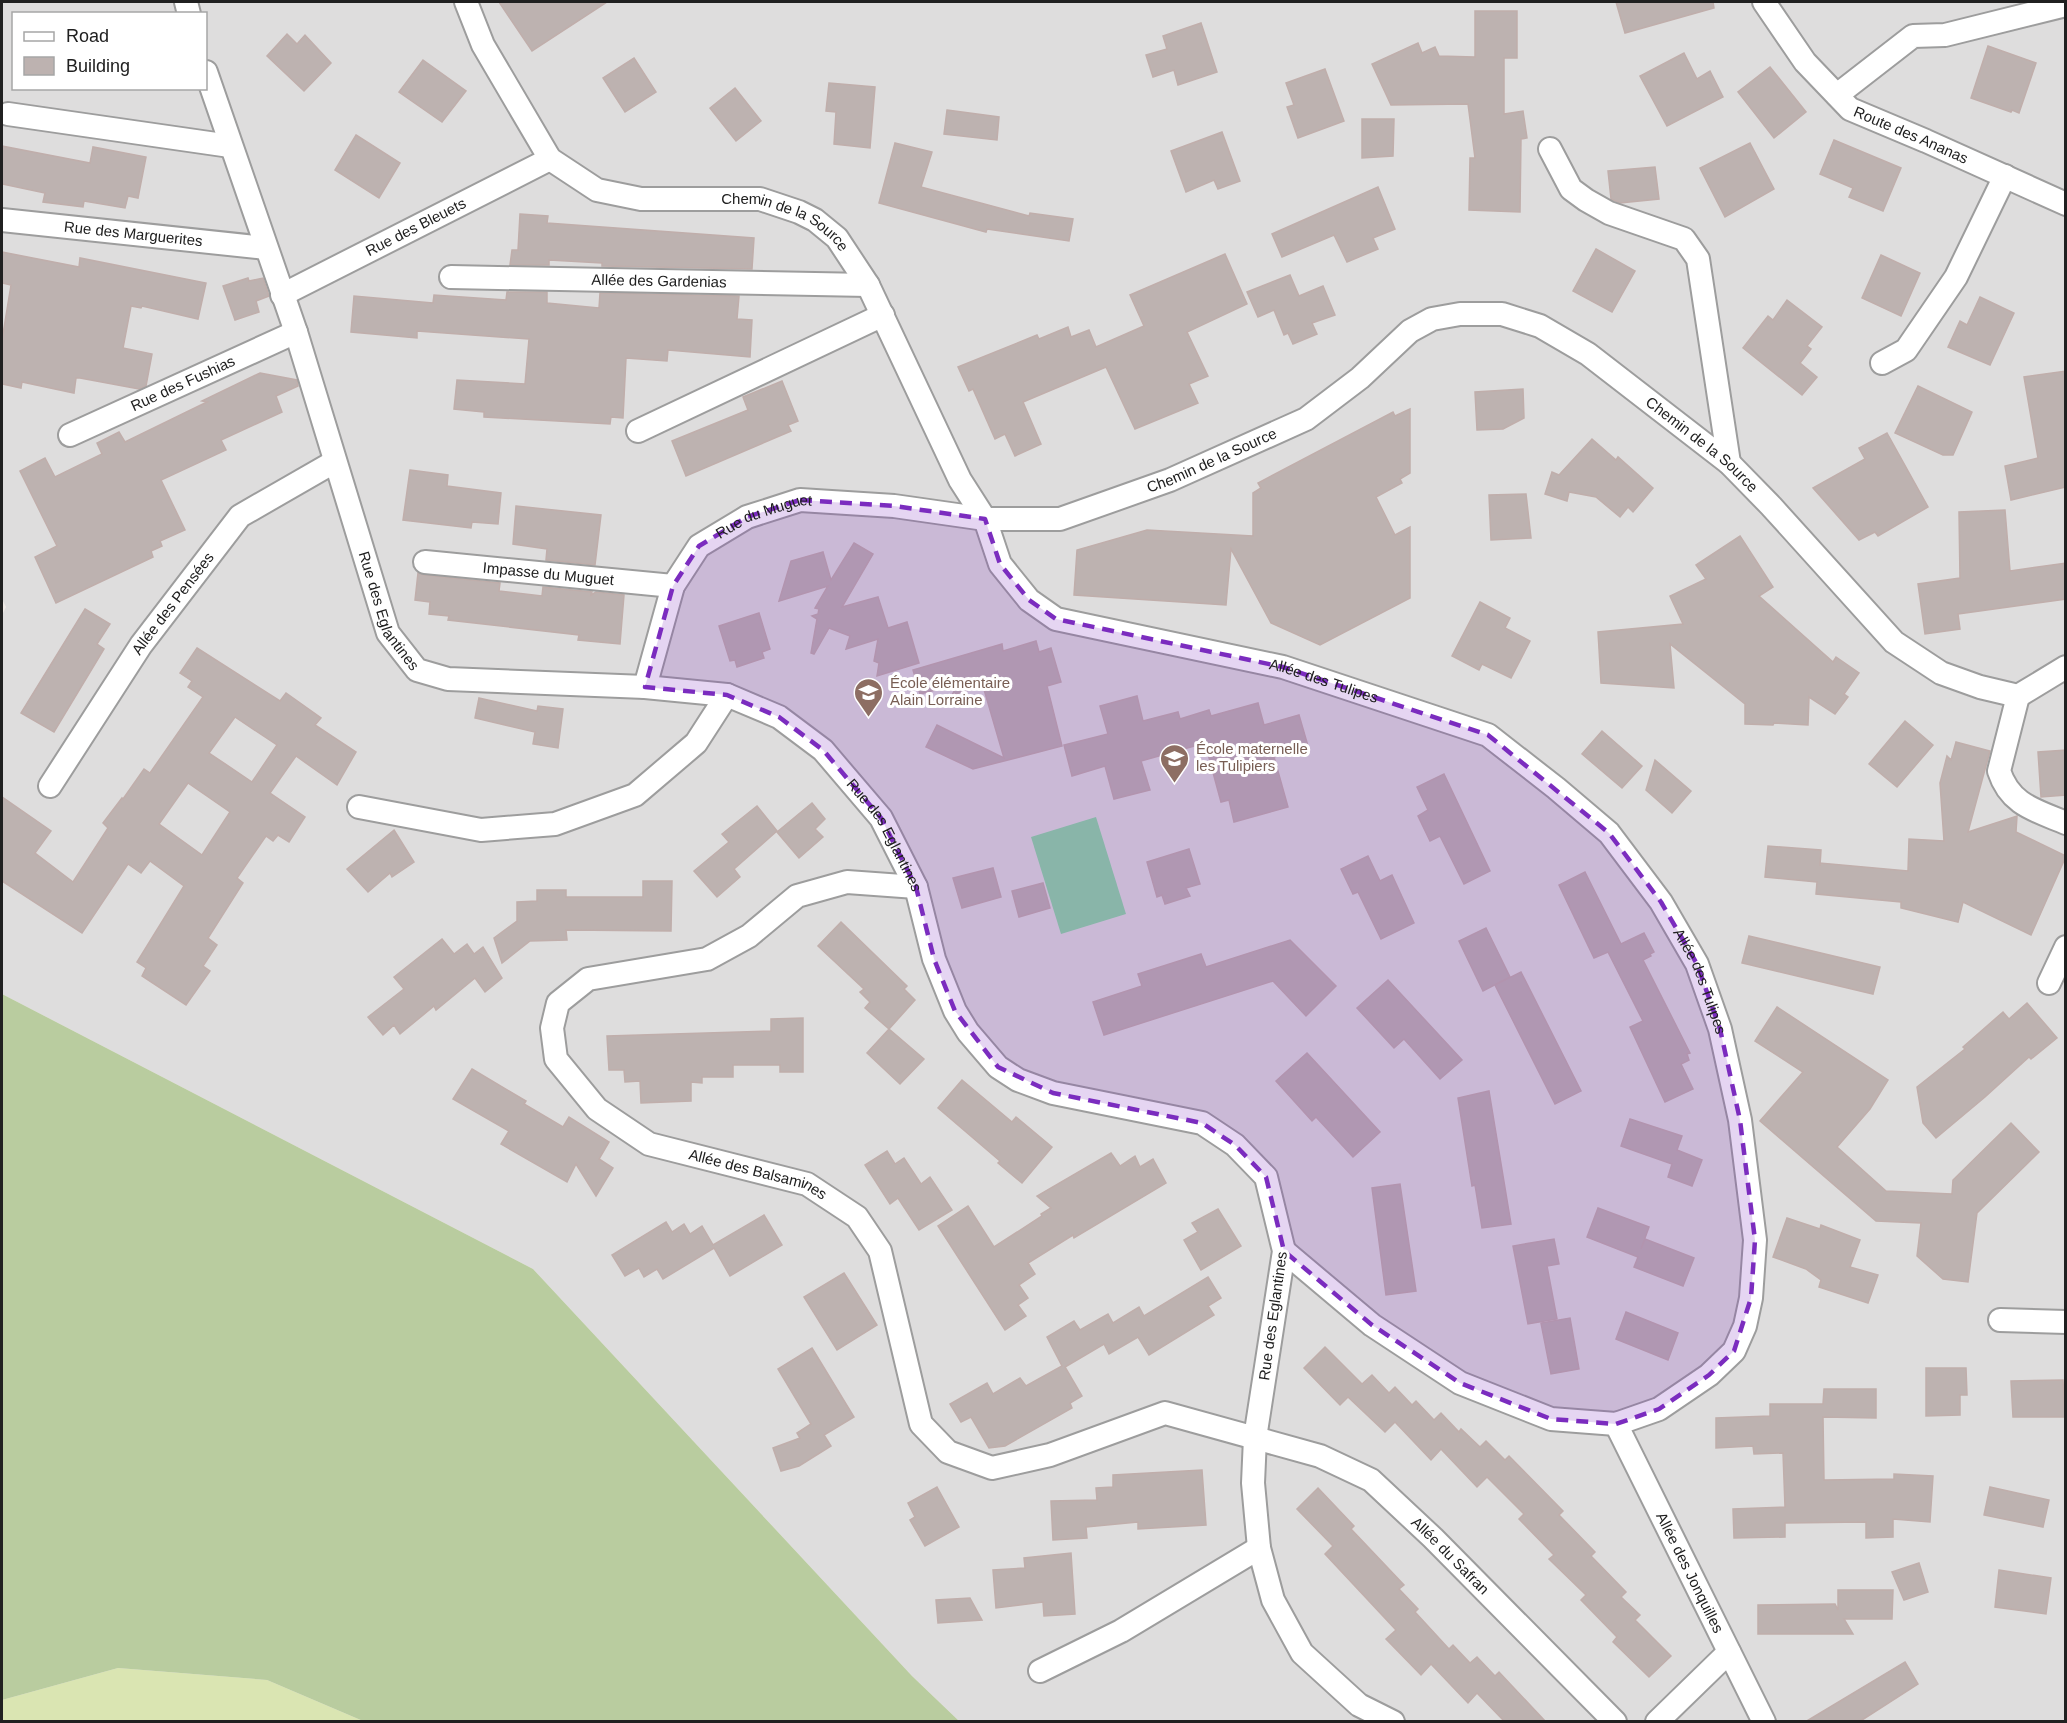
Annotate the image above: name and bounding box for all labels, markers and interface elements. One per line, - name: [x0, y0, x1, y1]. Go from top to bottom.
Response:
- legend: [12, 12, 207, 90]
- text: Road: [66, 26, 109, 46]
- text: Building: [66, 56, 130, 76]
- street label: Route des Ananas: [1851, 103, 1971, 167]
- street label: Chemin de la Source: [721, 190, 852, 254]
- street label: Rue des Bleuets: [363, 194, 468, 259]
- street label: Rue des Marguerites: [63, 218, 203, 249]
- street label: Allée des Gardenias: [591, 271, 727, 290]
- street label: Rue des Fushias: [128, 352, 237, 414]
- street label: Chemin de la Source: [1643, 393, 1762, 495]
- street label: Chemin de la Source: [1144, 424, 1279, 496]
- street label: Rue du Muguet: [712, 491, 813, 542]
- street label: Allée des Pensées: [128, 549, 217, 658]
- street label: Rue des Eglantines: [356, 549, 423, 674]
- street label: Impasse du Muguet: [482, 559, 616, 588]
- street label: Allée des Tulipes: [1268, 655, 1380, 706]
- place label: École élémentaire Alain Lorraine: [890, 674, 1010, 708]
- school or university icon: École élémentaire Alain Lorraine: [853, 676, 885, 718]
- place label: École maternelle les Tulipiers: [1196, 740, 1308, 774]
- school or university icon: École maternelle les Tulipiers: [1159, 742, 1191, 784]
- street label: Rue des Eglantines: [843, 775, 926, 893]
- street label: Allée des Tulipes: [1670, 925, 1730, 1036]
- street label: Allée des Balsamines: [687, 1145, 830, 1203]
- street label: Rue des Eglantines: [1255, 1250, 1290, 1382]
- street label: Allée des Jonquilles: [1653, 1509, 1727, 1636]
- street label: Allée du Safran: [1408, 1513, 1493, 1598]

